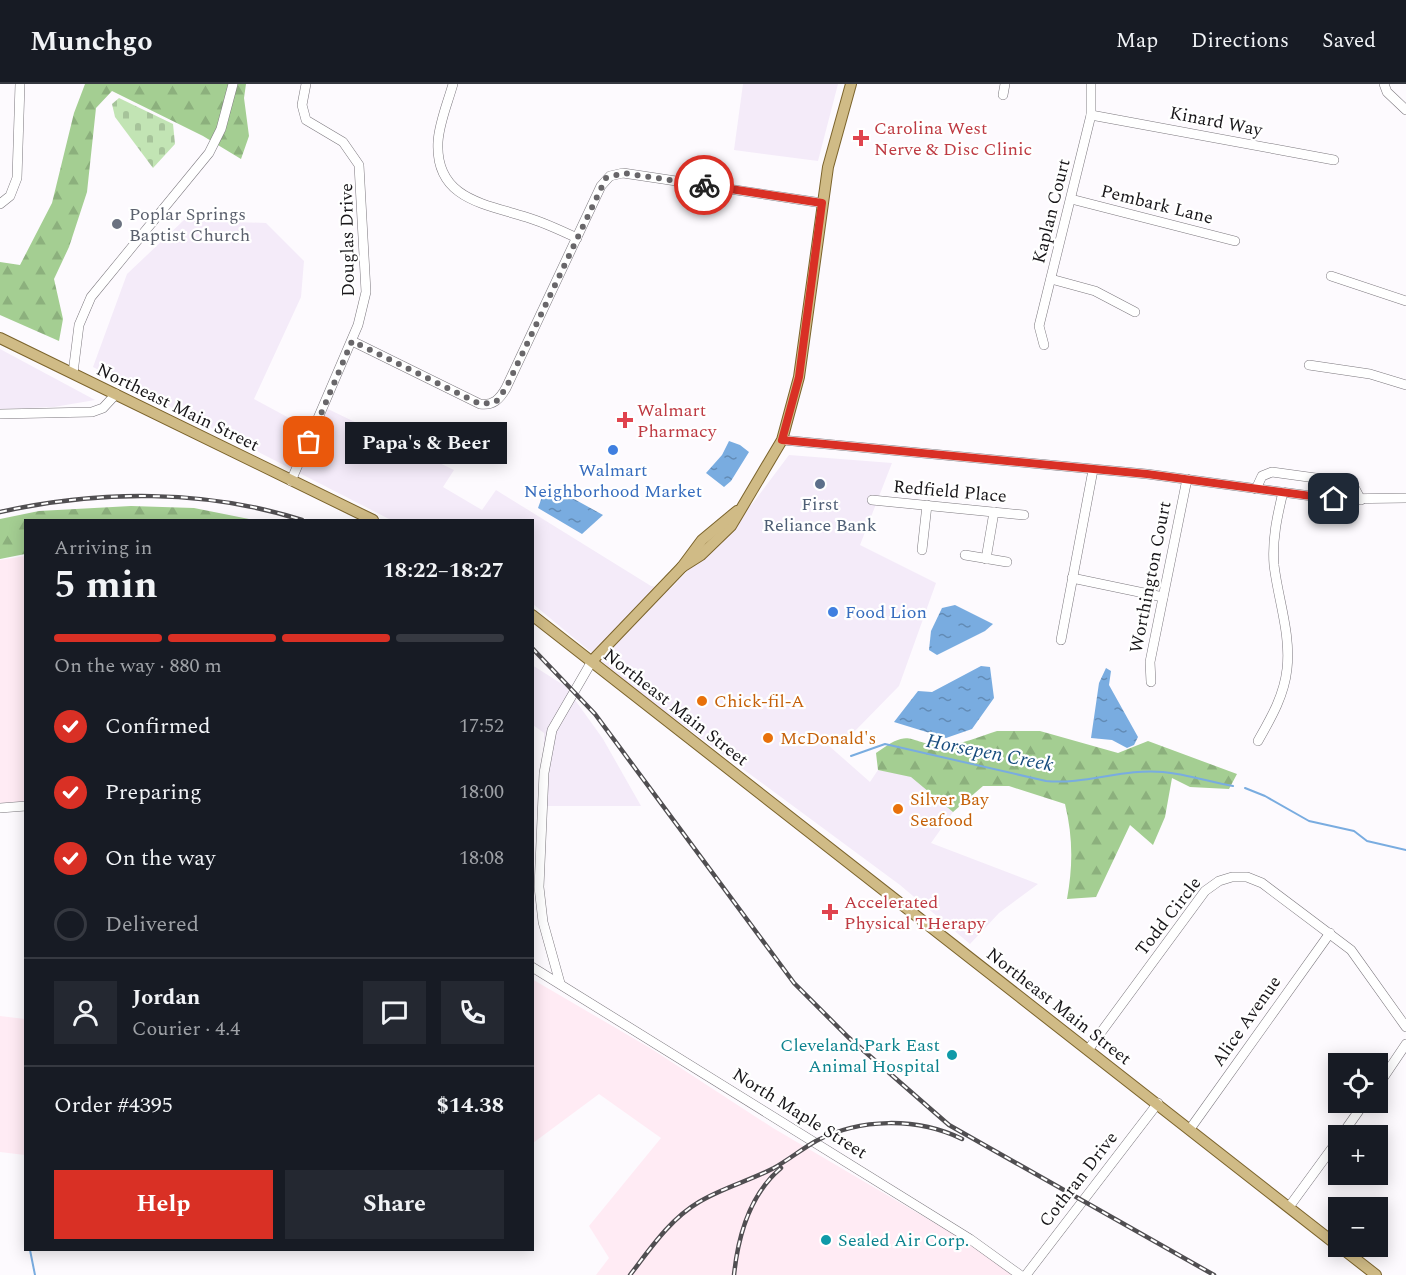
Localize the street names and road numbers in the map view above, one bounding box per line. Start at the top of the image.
street label: Kinard Way [1167,99,1266,144]
street label: Kaplan Court [1025,156,1078,266]
street label: Pembark Lane [1098,177,1216,232]
street label: Douglas Drive [333,183,362,297]
street label: Northeast Main Street [92,356,264,459]
street label: Redfield Place [892,473,1008,510]
street label: Worthington Court [1123,499,1178,655]
street label: Northeast Main Street [597,642,754,773]
street label: Todd Circle [1129,871,1208,962]
street label: Northeast Main Street [980,941,1137,1072]
street label: Alice Avenue [1205,970,1288,1072]
street label: North Maple Street [727,1061,872,1166]
street label: Cothran Drive [1032,1126,1124,1233]

